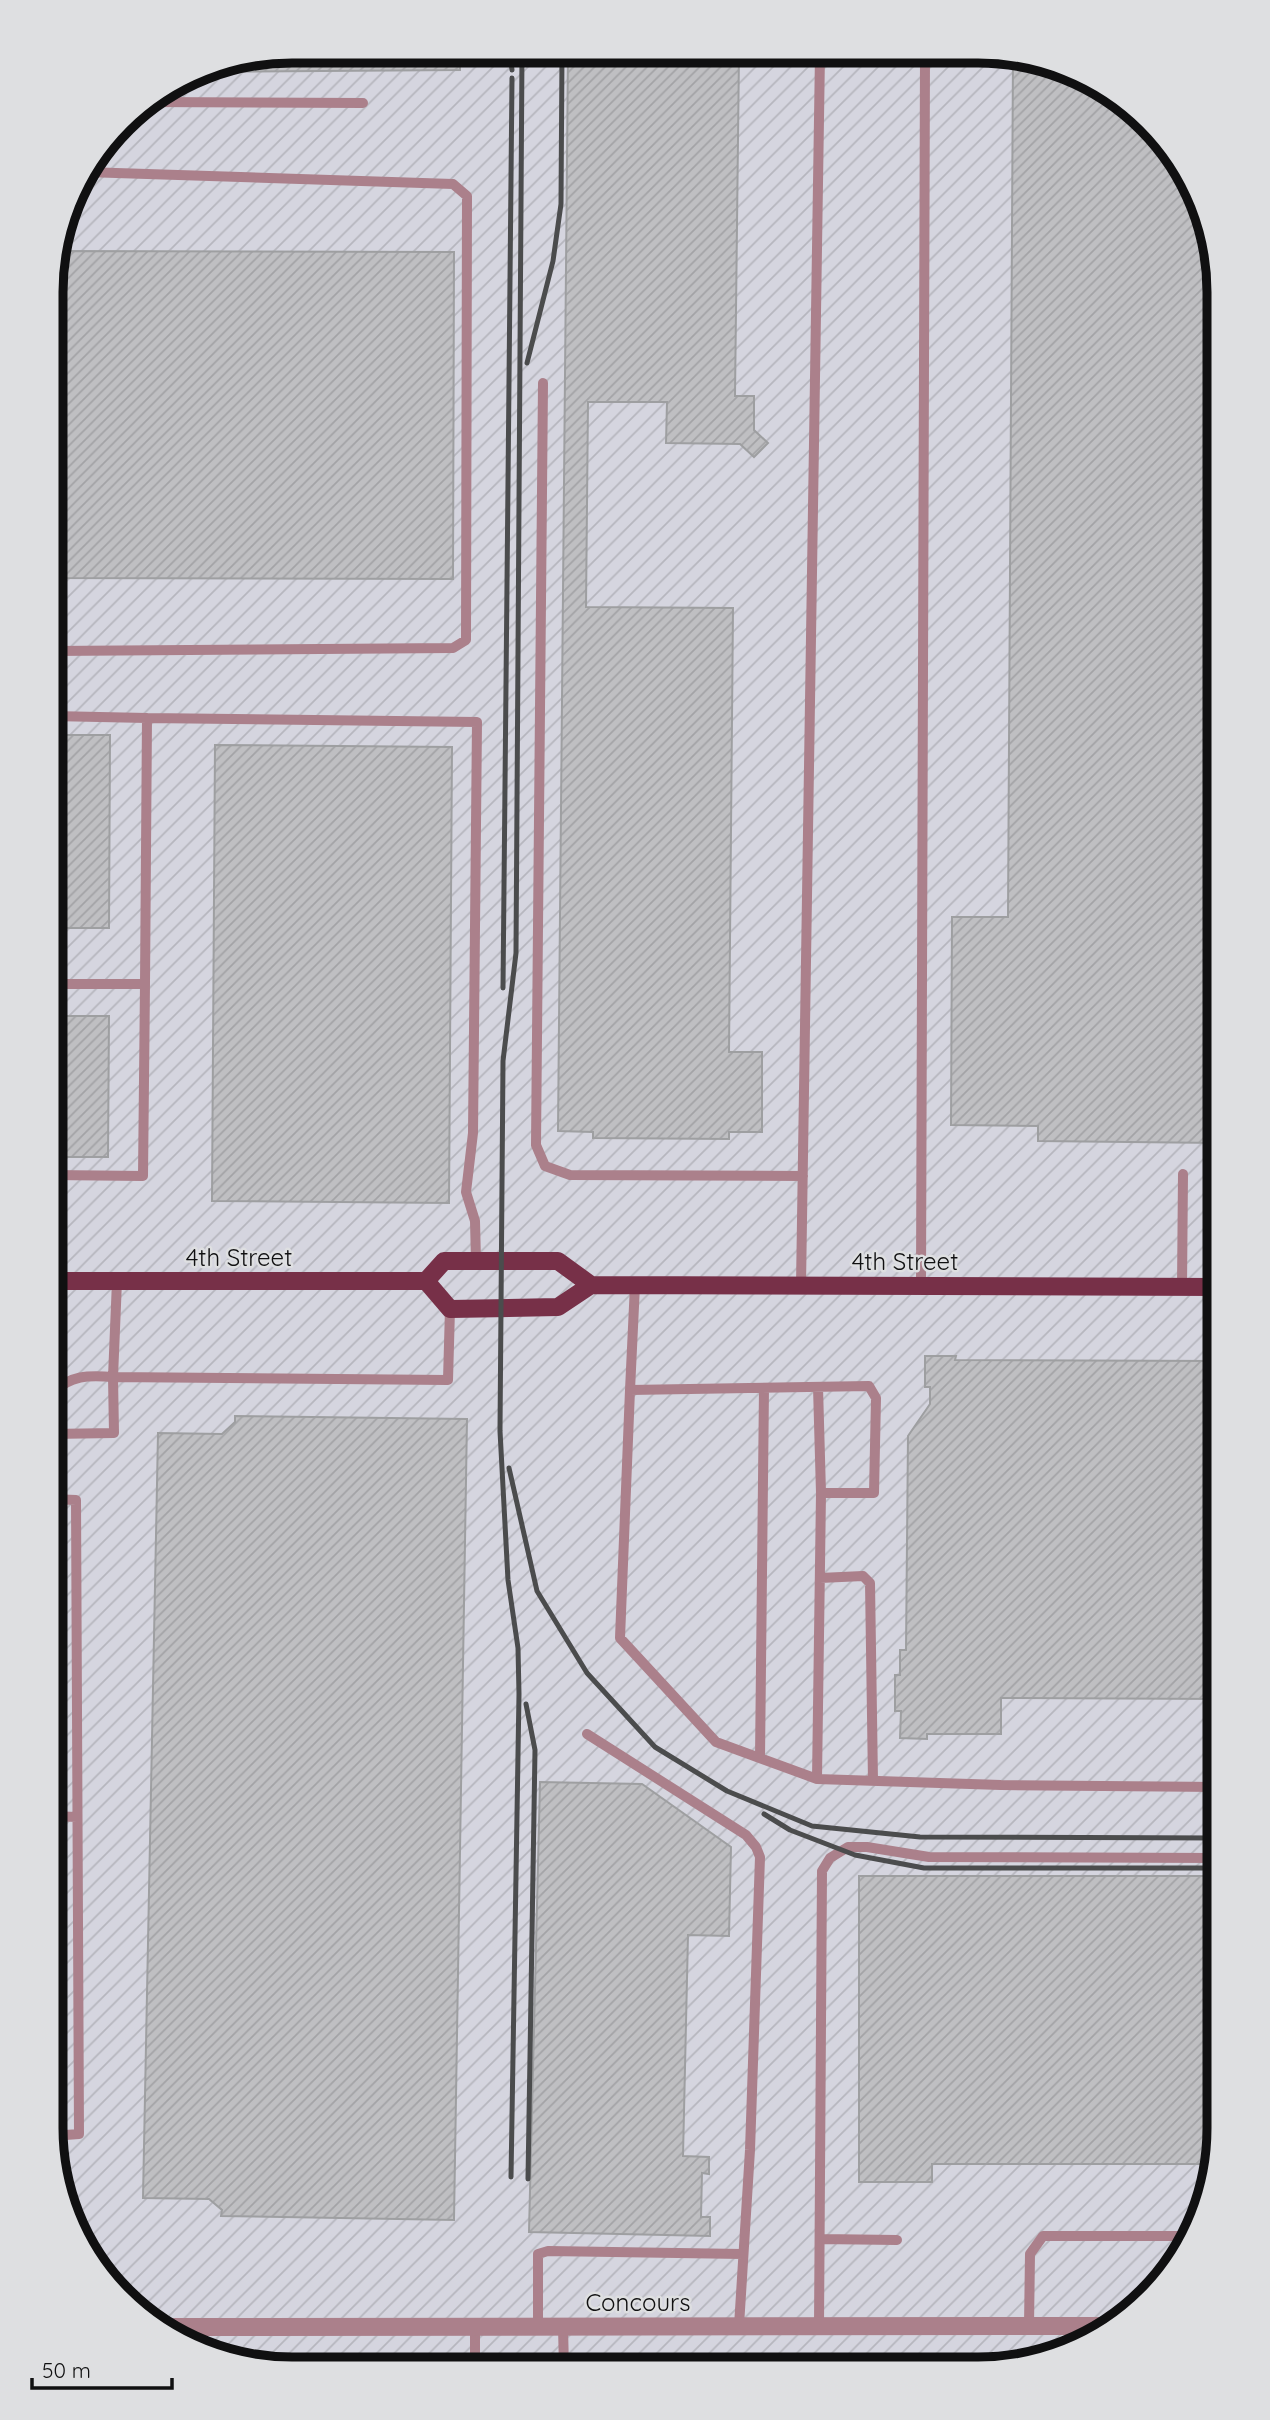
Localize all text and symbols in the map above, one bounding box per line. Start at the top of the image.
street label: 4th Street [186,1242,292,1272]
street label: 4th Street [852,1246,958,1276]
street label: Concours [585,2287,691,2317]
scale bar [32,2346,172,2390]
text: 50 m [42,2357,91,2383]

